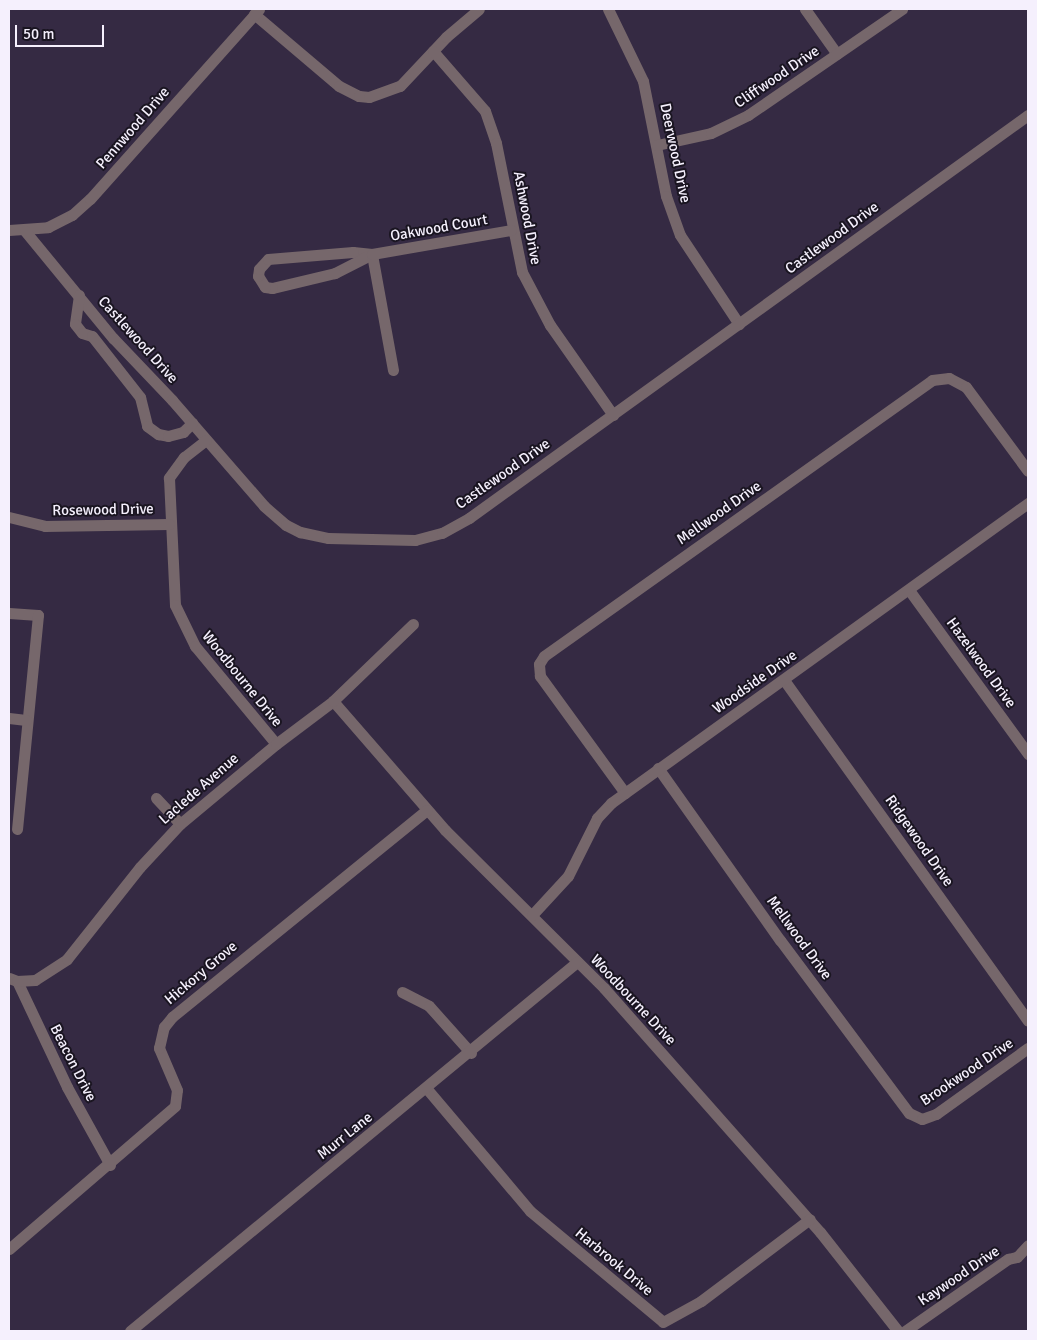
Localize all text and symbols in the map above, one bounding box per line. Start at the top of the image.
scale bar [18,15,106,47]
text: 50 m [23,25,54,43]
street label: Cliffwood Drive [731,42,823,112]
street label: Pennwood Drive [92,83,174,173]
street label: Deerwood Drive [656,101,694,205]
street label: Ashwood Drive [509,170,545,266]
street label: Castlewood Drive [782,198,882,278]
street label: Oakwood Court [389,211,489,245]
street label: Castlewood Drive [94,293,182,387]
street label: Castlewood Drive [452,435,554,513]
street label: Mellwood Drive [673,477,765,549]
street label: Rosewood Drive [52,500,154,520]
street label: Hazelwood Drive [942,614,1020,712]
street label: Woodbourne Drive [198,628,286,730]
street label: Woodside Drive [709,646,801,718]
street label: Laclede Avenue [155,749,243,829]
street label: Ridgewood Drive [881,792,957,890]
street label: Mellwood Drive [763,893,835,983]
street label: Hickory Grove [161,937,241,1009]
street label: Woodbourne Drive [586,951,680,1049]
street label: Beacon Drive [46,1022,100,1104]
street label: Brookwood Drive [917,1034,1017,1110]
street label: Murr Lane [314,1108,376,1164]
street label: Harbrook Drive [571,1224,657,1300]
street label: Kaywood Drive [915,1242,1003,1310]

